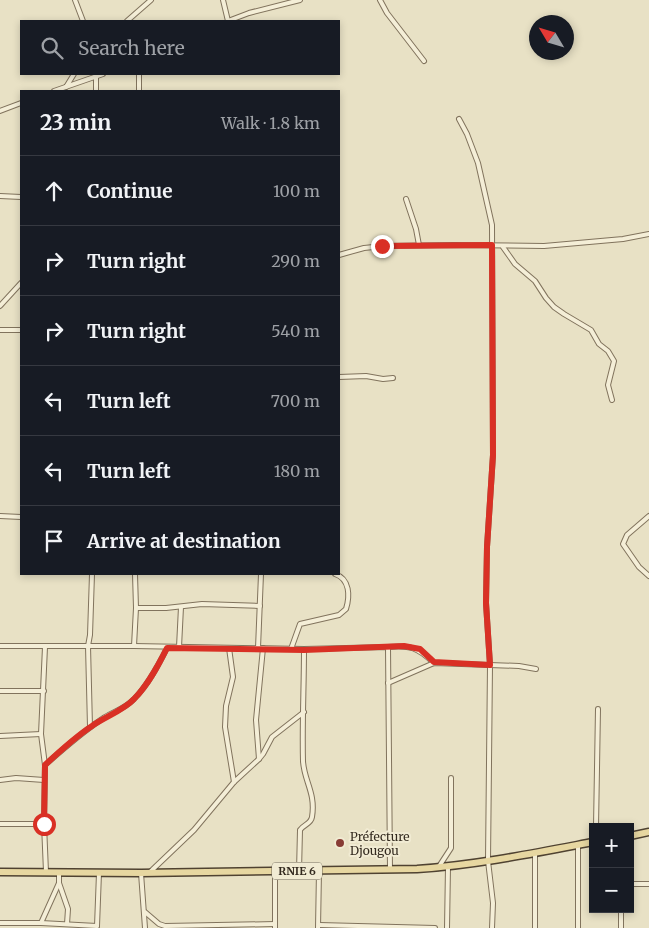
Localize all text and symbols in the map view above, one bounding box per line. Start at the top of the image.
north arrow [529,15,574,60]
search box [20,20,340,75]
icon: search [38,34,66,62]
text: Search here [78,36,185,60]
text: 23 min [40,109,111,136]
text: Walk · 1.8 km [221,113,320,133]
icon: ahead [40,177,68,205]
text: Continue [87,179,173,203]
text: 100 m [273,181,320,201]
route end [371,235,394,258]
icon: right [40,247,68,275]
text: Turn right [87,249,186,273]
text: 290 m [271,251,320,271]
icon: right [40,317,68,345]
text: Turn right [87,319,186,343]
text: 540 m [271,321,320,341]
icon: left [40,387,68,415]
text: Turn left [87,389,171,413]
text: 700 m [271,391,320,411]
icon: left [40,457,68,485]
text: Turn left [87,459,171,483]
text: 180 m [274,461,320,481]
icon: arrive [40,527,68,555]
text: Arrive at destination [87,529,281,553]
route start [33,813,56,836]
map controls [589,823,634,913]
button: + [589,823,634,868]
place label: Préfecture Djougou [350,829,410,858]
marker: Préfecture Djougou [334,837,346,849]
road number: RNIE 6 [272,862,322,879]
button: − [589,868,634,913]

